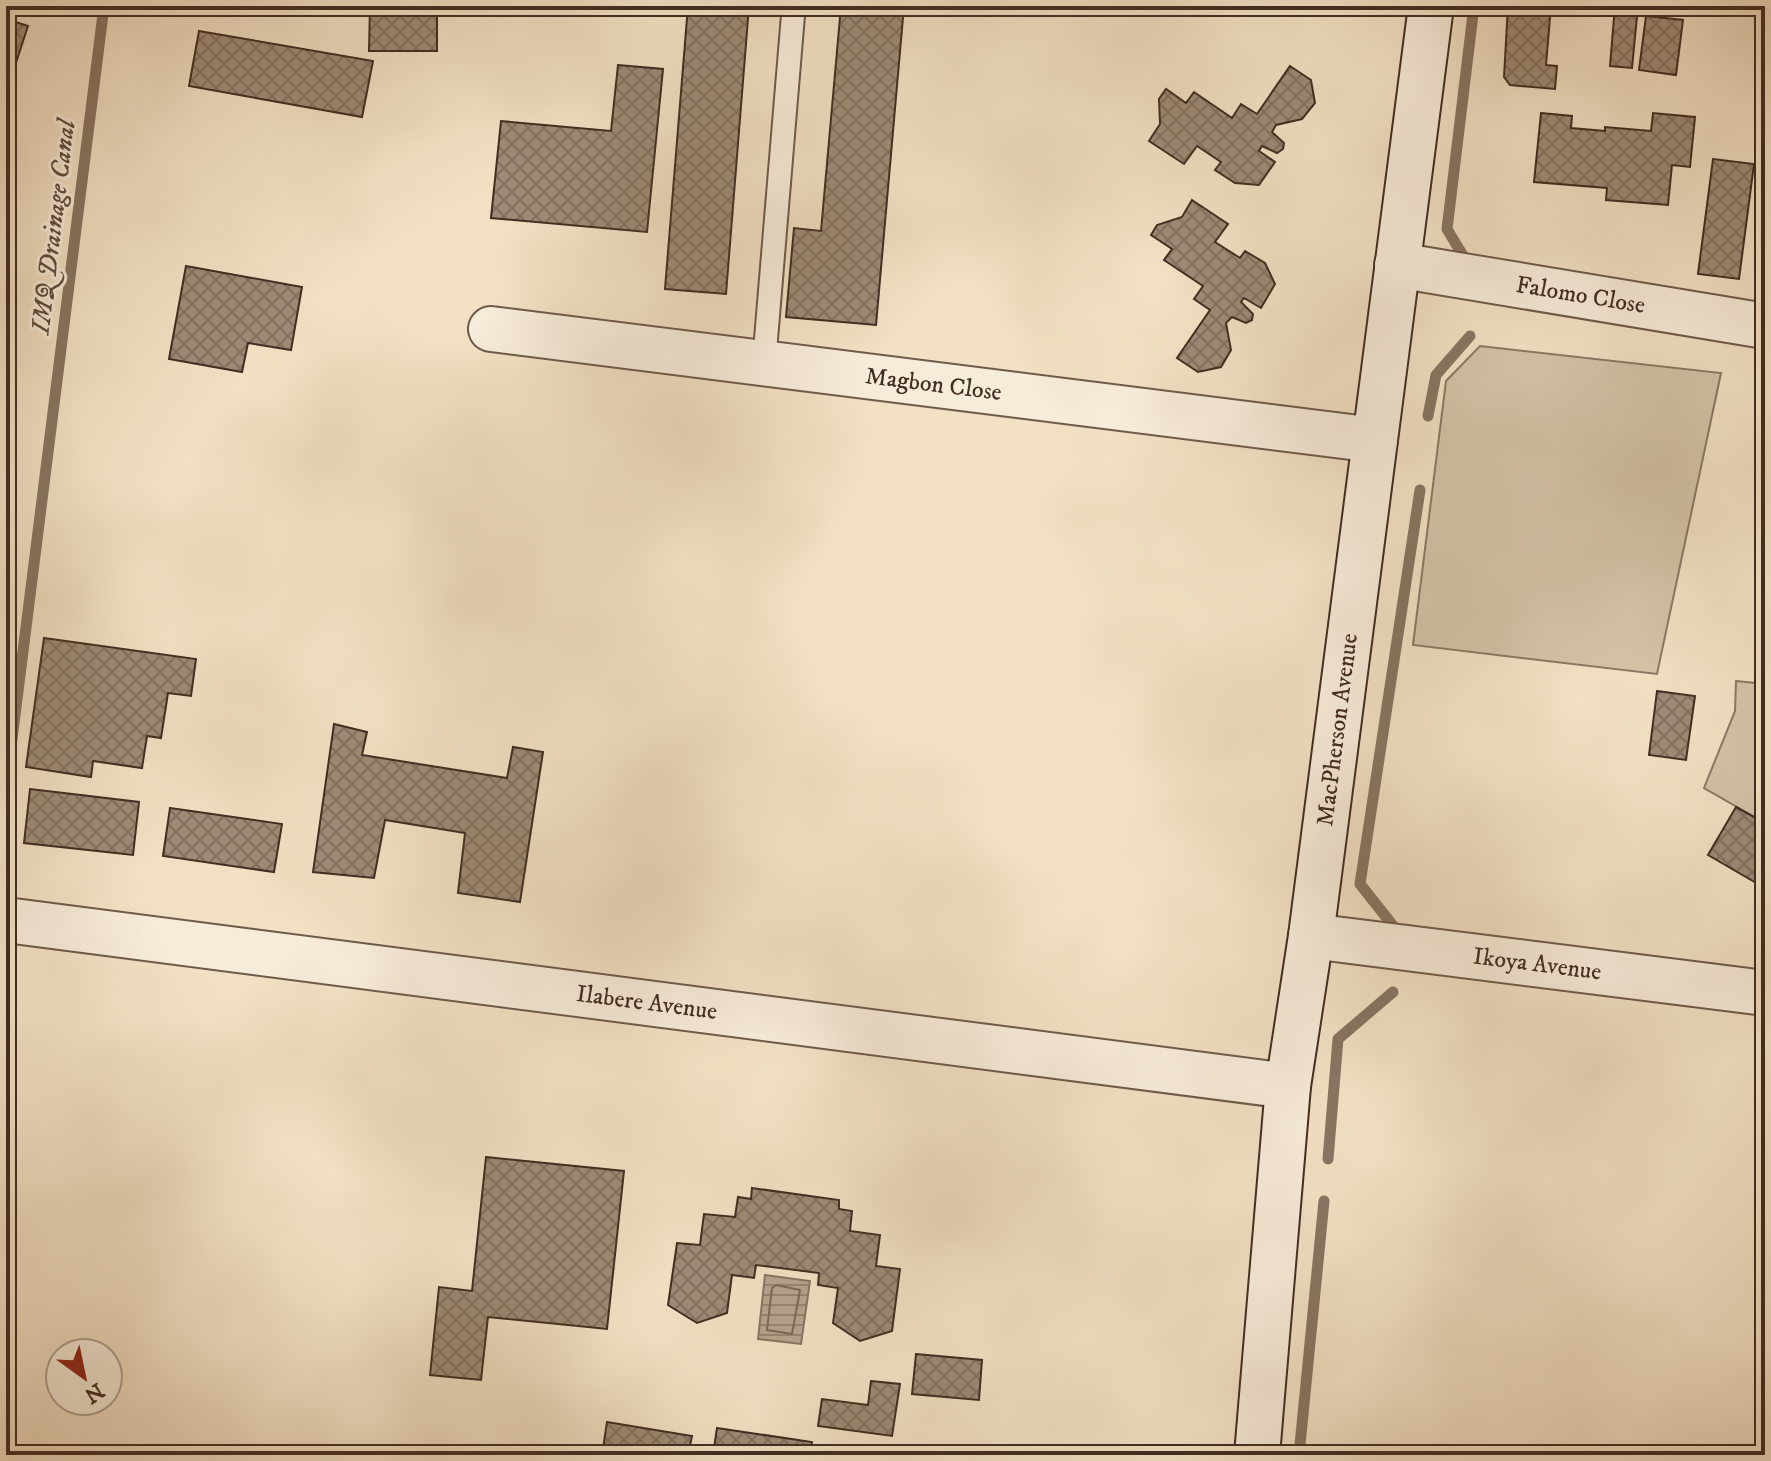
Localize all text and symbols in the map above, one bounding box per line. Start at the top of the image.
water label: IMQ Drainage Canal [24,115,84,338]
street label: Falomo Close [1514,270,1647,321]
street label: Magbon Close [864,361,1004,408]
street label: MacPherson Avenue [1310,631,1365,828]
street label: Ikoya Avenue [1471,941,1603,987]
street label: Ilabere Avenue [574,979,719,1027]
north arrow [44,1337,124,1417]
text: N [79,1376,109,1409]

